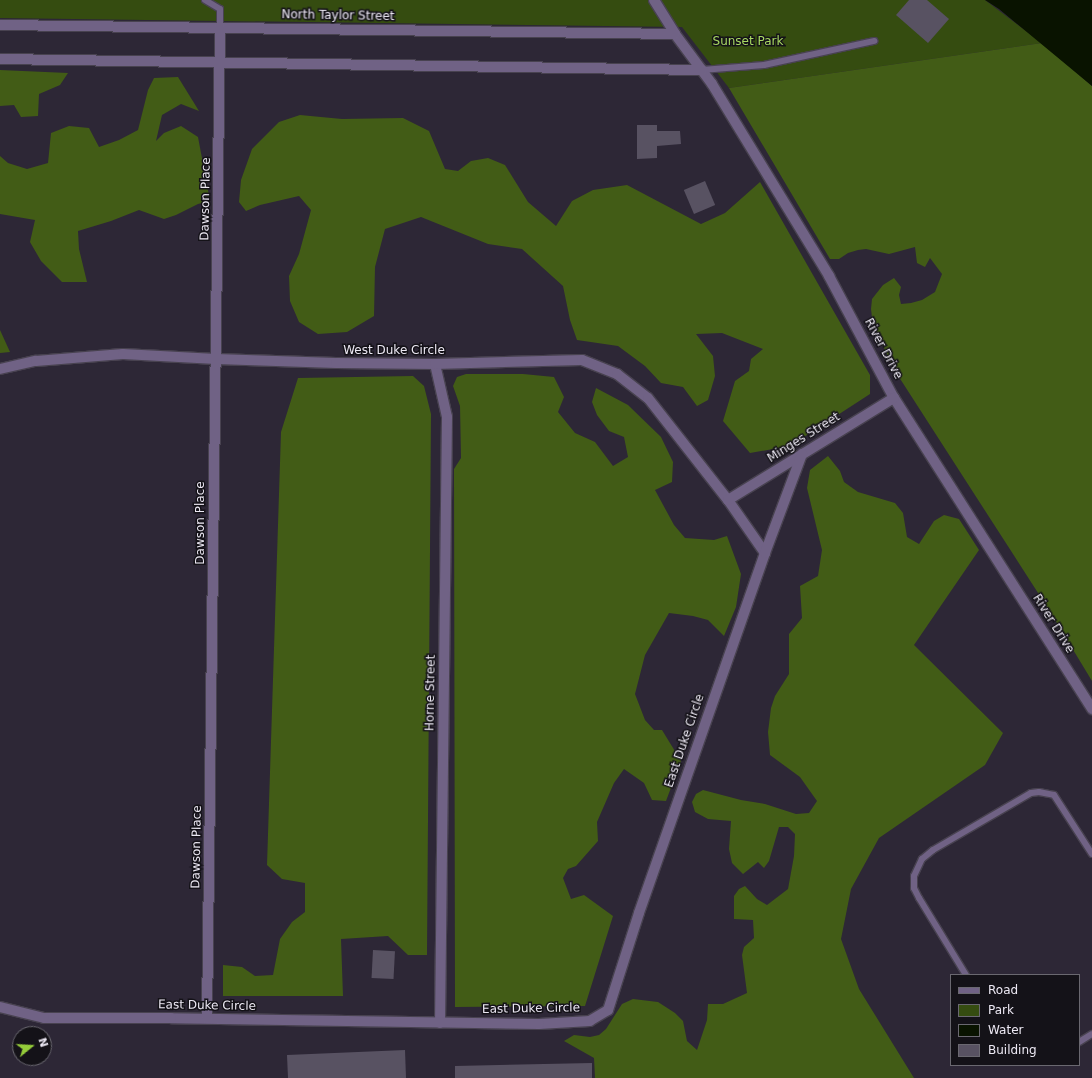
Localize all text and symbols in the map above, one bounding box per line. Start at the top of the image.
street label: North Taylor Street [281,8,395,24]
park label: Sunset Park [713,35,783,49]
street label: Dawson Place [198,157,214,241]
street label: River Drive [861,316,905,382]
street label: West Duke Circle [343,344,445,358]
street label: Minges Street [765,410,843,466]
street label: Dawson Place [194,481,208,565]
street label: River Drive [1029,592,1077,656]
street label: Horne Street [423,655,439,731]
street label: East Duke Circle [662,692,708,790]
street label: Dawson Place [189,805,205,889]
legend [950,974,1080,1066]
text: Road [988,983,1018,997]
street label: East Duke Circle [158,998,256,1014]
street label: East Duke Circle [482,1001,580,1017]
text: Park [988,1003,1014,1017]
text: Water [988,1023,1023,1037]
north arrow [12,1026,52,1066]
text: N [35,1036,51,1049]
text: Building [988,1043,1037,1057]

